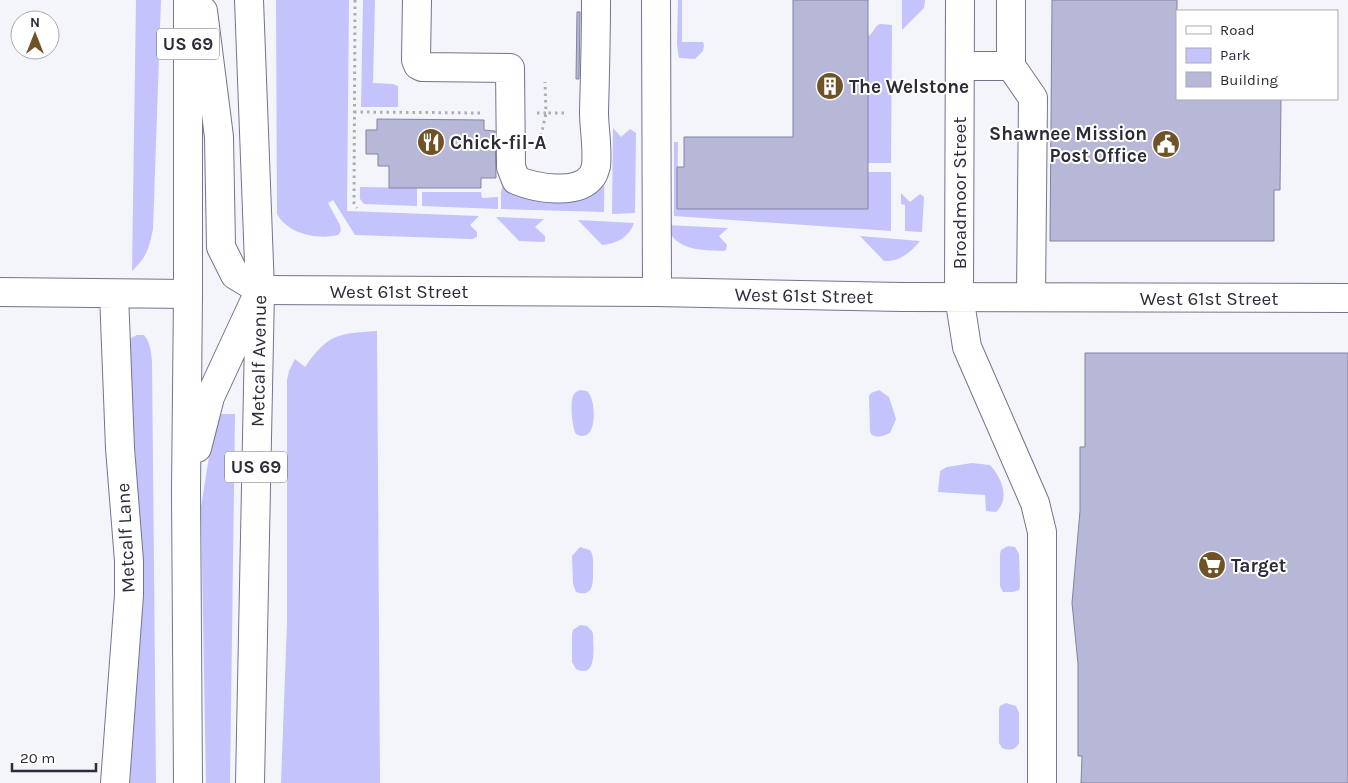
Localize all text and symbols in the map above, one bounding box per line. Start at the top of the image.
north arrow [10,10,60,60]
legend [1176,10,1338,100]
text: N [30,14,40,31]
text: Road [1220,21,1255,39]
road number: US 69 [157,29,219,60]
text: Park [1220,46,1250,64]
building icon: The Welstone [815,71,845,101]
text: Building [1220,71,1278,89]
place label: The Welstone [849,76,969,98]
street label: Broadmoor Street [949,117,971,269]
place label: Shawnee Mission Post Office [989,123,1147,167]
restaurant icon: Chick-fil-A [416,127,446,157]
public building icon: Shawnee Mission Post Office [1151,129,1181,159]
place label: Chick-fil-A [450,132,547,154]
street label: West 61st Street [330,281,468,303]
street label: West 61st Street [734,284,874,308]
street label: West 61st Street [1140,288,1278,310]
street label: Metcalf Avenue [247,295,271,427]
road number: US 69 [225,452,287,482]
street label: Metcalf Lane [112,482,140,594]
supermarket icon: Target [1197,550,1227,580]
place label: Target [1231,555,1286,577]
scale bar [12,740,96,772]
text: 20 m [20,749,55,767]

